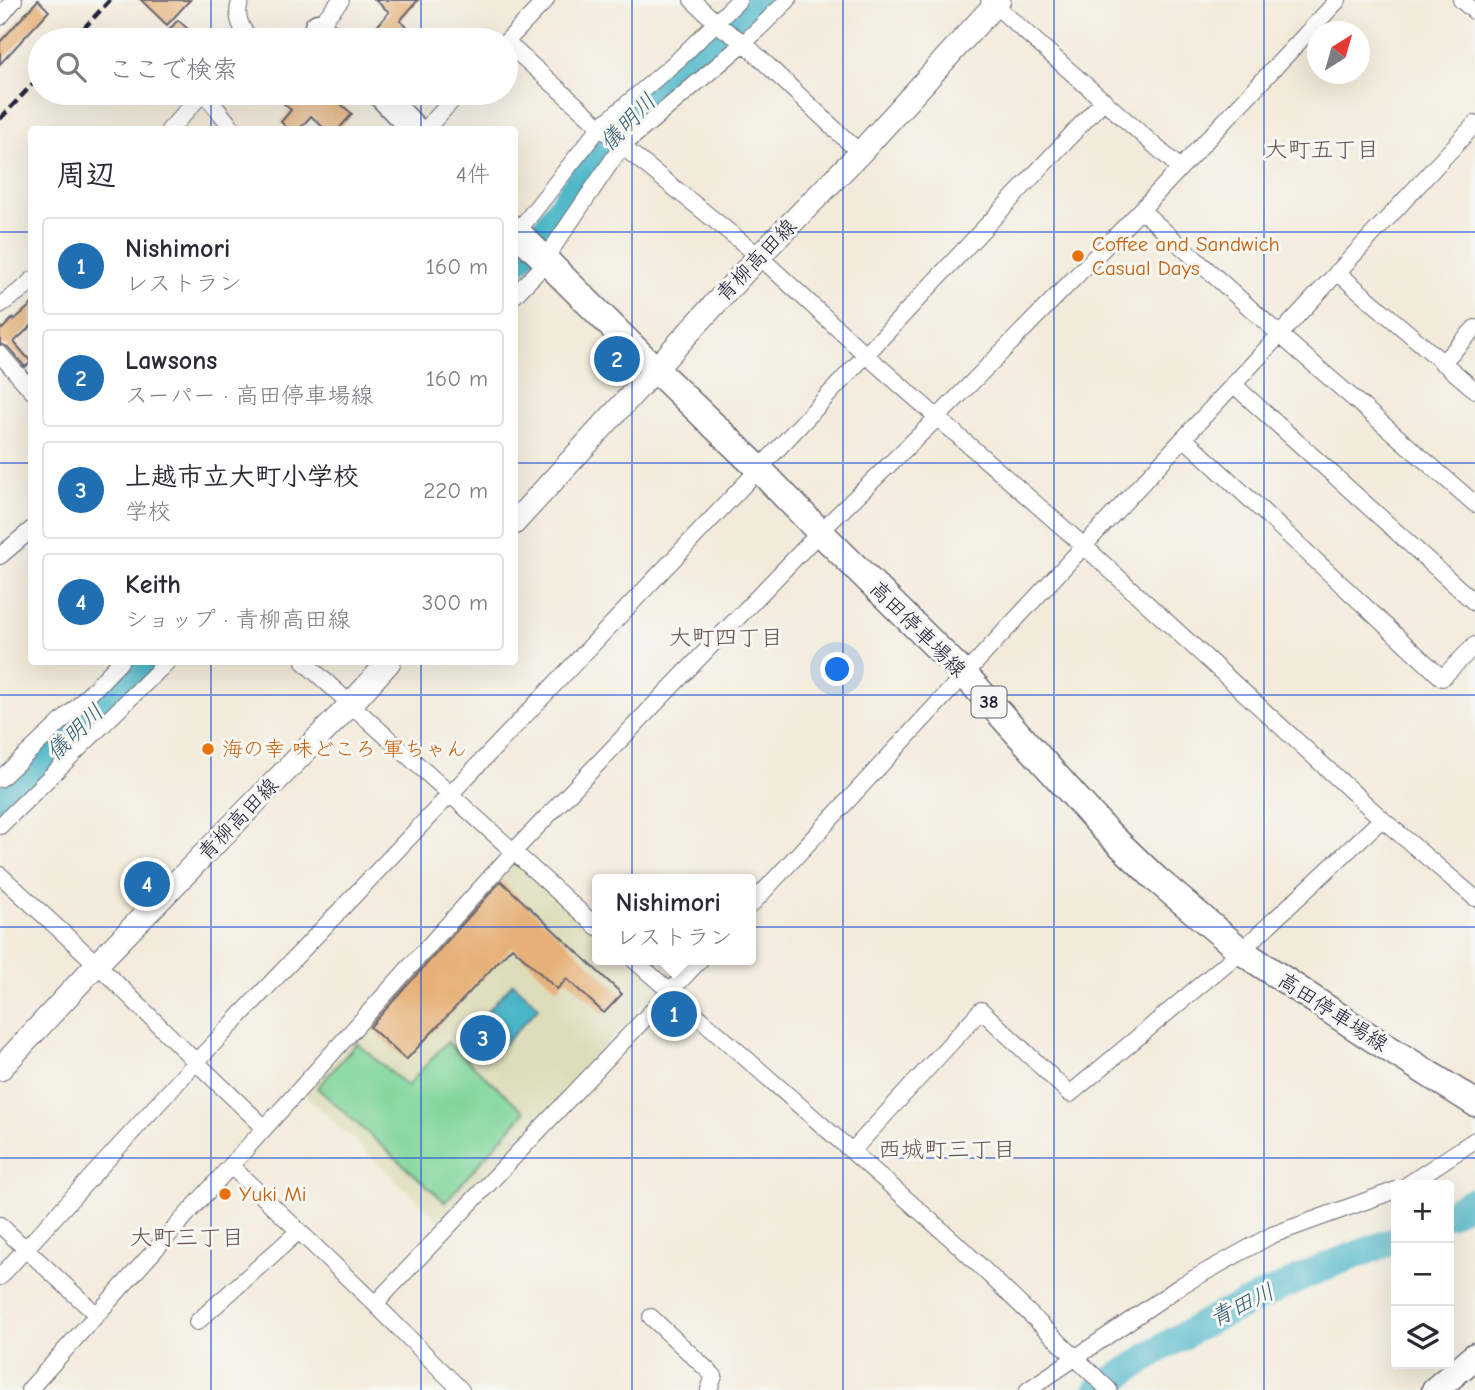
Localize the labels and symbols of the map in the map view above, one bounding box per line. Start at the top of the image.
north arrow [1307,21,1370,84]
water label: 儀明川 [594,88,662,156]
district label: 大町五丁目 [1265,136,1380,163]
street label: 青柳高田線 [711,214,801,306]
place label: Coffee and Sandwich Casual Days [1092,232,1280,280]
marker: Coffee and Sandwich Casual Days [1070,248,1086,264]
pin: 2 [594,333,640,385]
street label: 高田停車場線 [865,576,971,682]
district label: 大町四丁目 [669,624,784,651]
your location [820,652,854,686]
road number: 38 [972,687,1006,718]
water label: 儀明川 [41,698,109,766]
place label: 海の幸 味どころ 軍ちゃん [222,737,467,761]
marker: 海の幸 味どころ 軍ちゃん [200,741,216,757]
street label: 青柳高田線 [193,773,283,865]
pin: 4 [124,858,170,910]
street label: 高田停車場線 [1274,968,1392,1056]
pin: 1 [651,988,697,1040]
pin: 3 [460,1012,506,1064]
district label: 西城町三丁目 [878,1136,1016,1163]
place label: Yuki Mi [239,1182,307,1206]
marker: Yuki Mi [217,1186,233,1202]
district label: 大町三丁目 [130,1224,245,1251]
water label: 青田川 [1205,1278,1279,1332]

